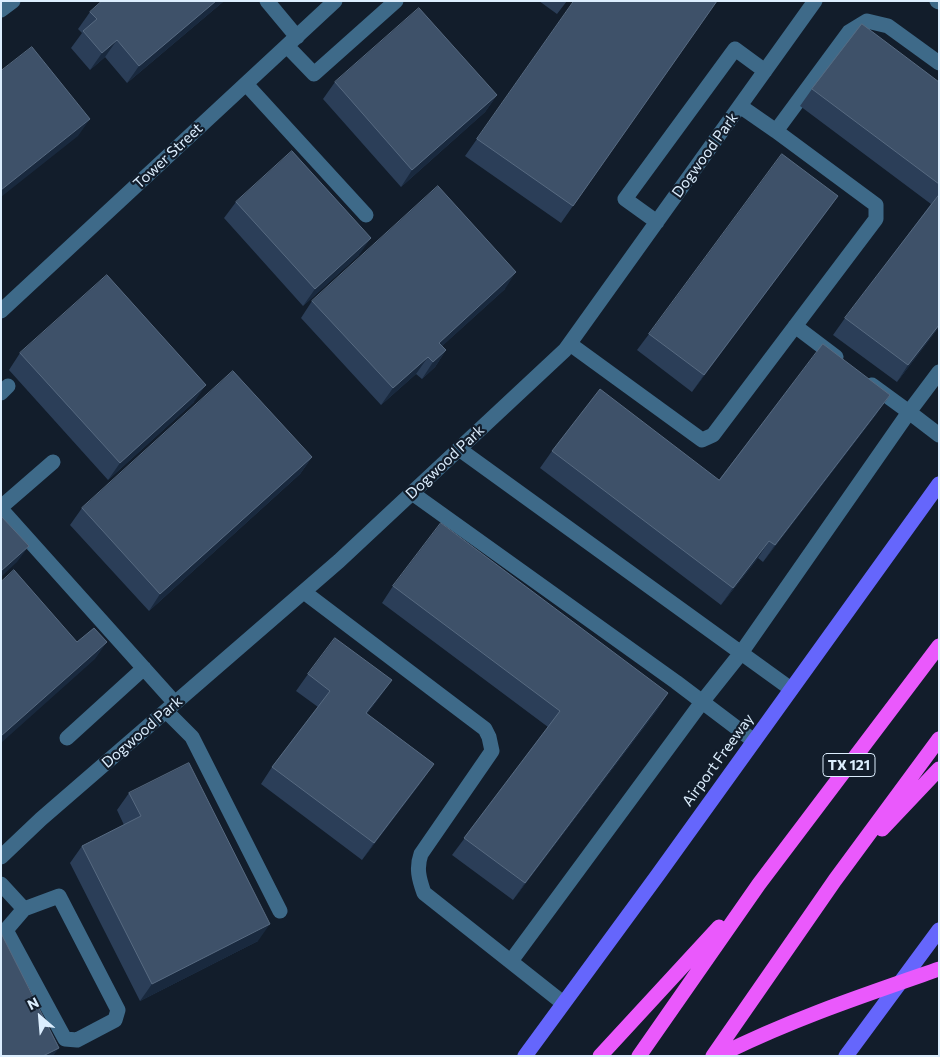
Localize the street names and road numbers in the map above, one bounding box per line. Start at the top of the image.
street label: Dogwood Park [668,109,742,201]
street label: Tower Street [130,119,206,193]
street label: Dogwood Park [402,421,488,503]
street label: Dogwood Park [98,692,186,772]
street label: Airport Freeway [678,710,758,810]
road number: TX 121 [823,754,875,776]

